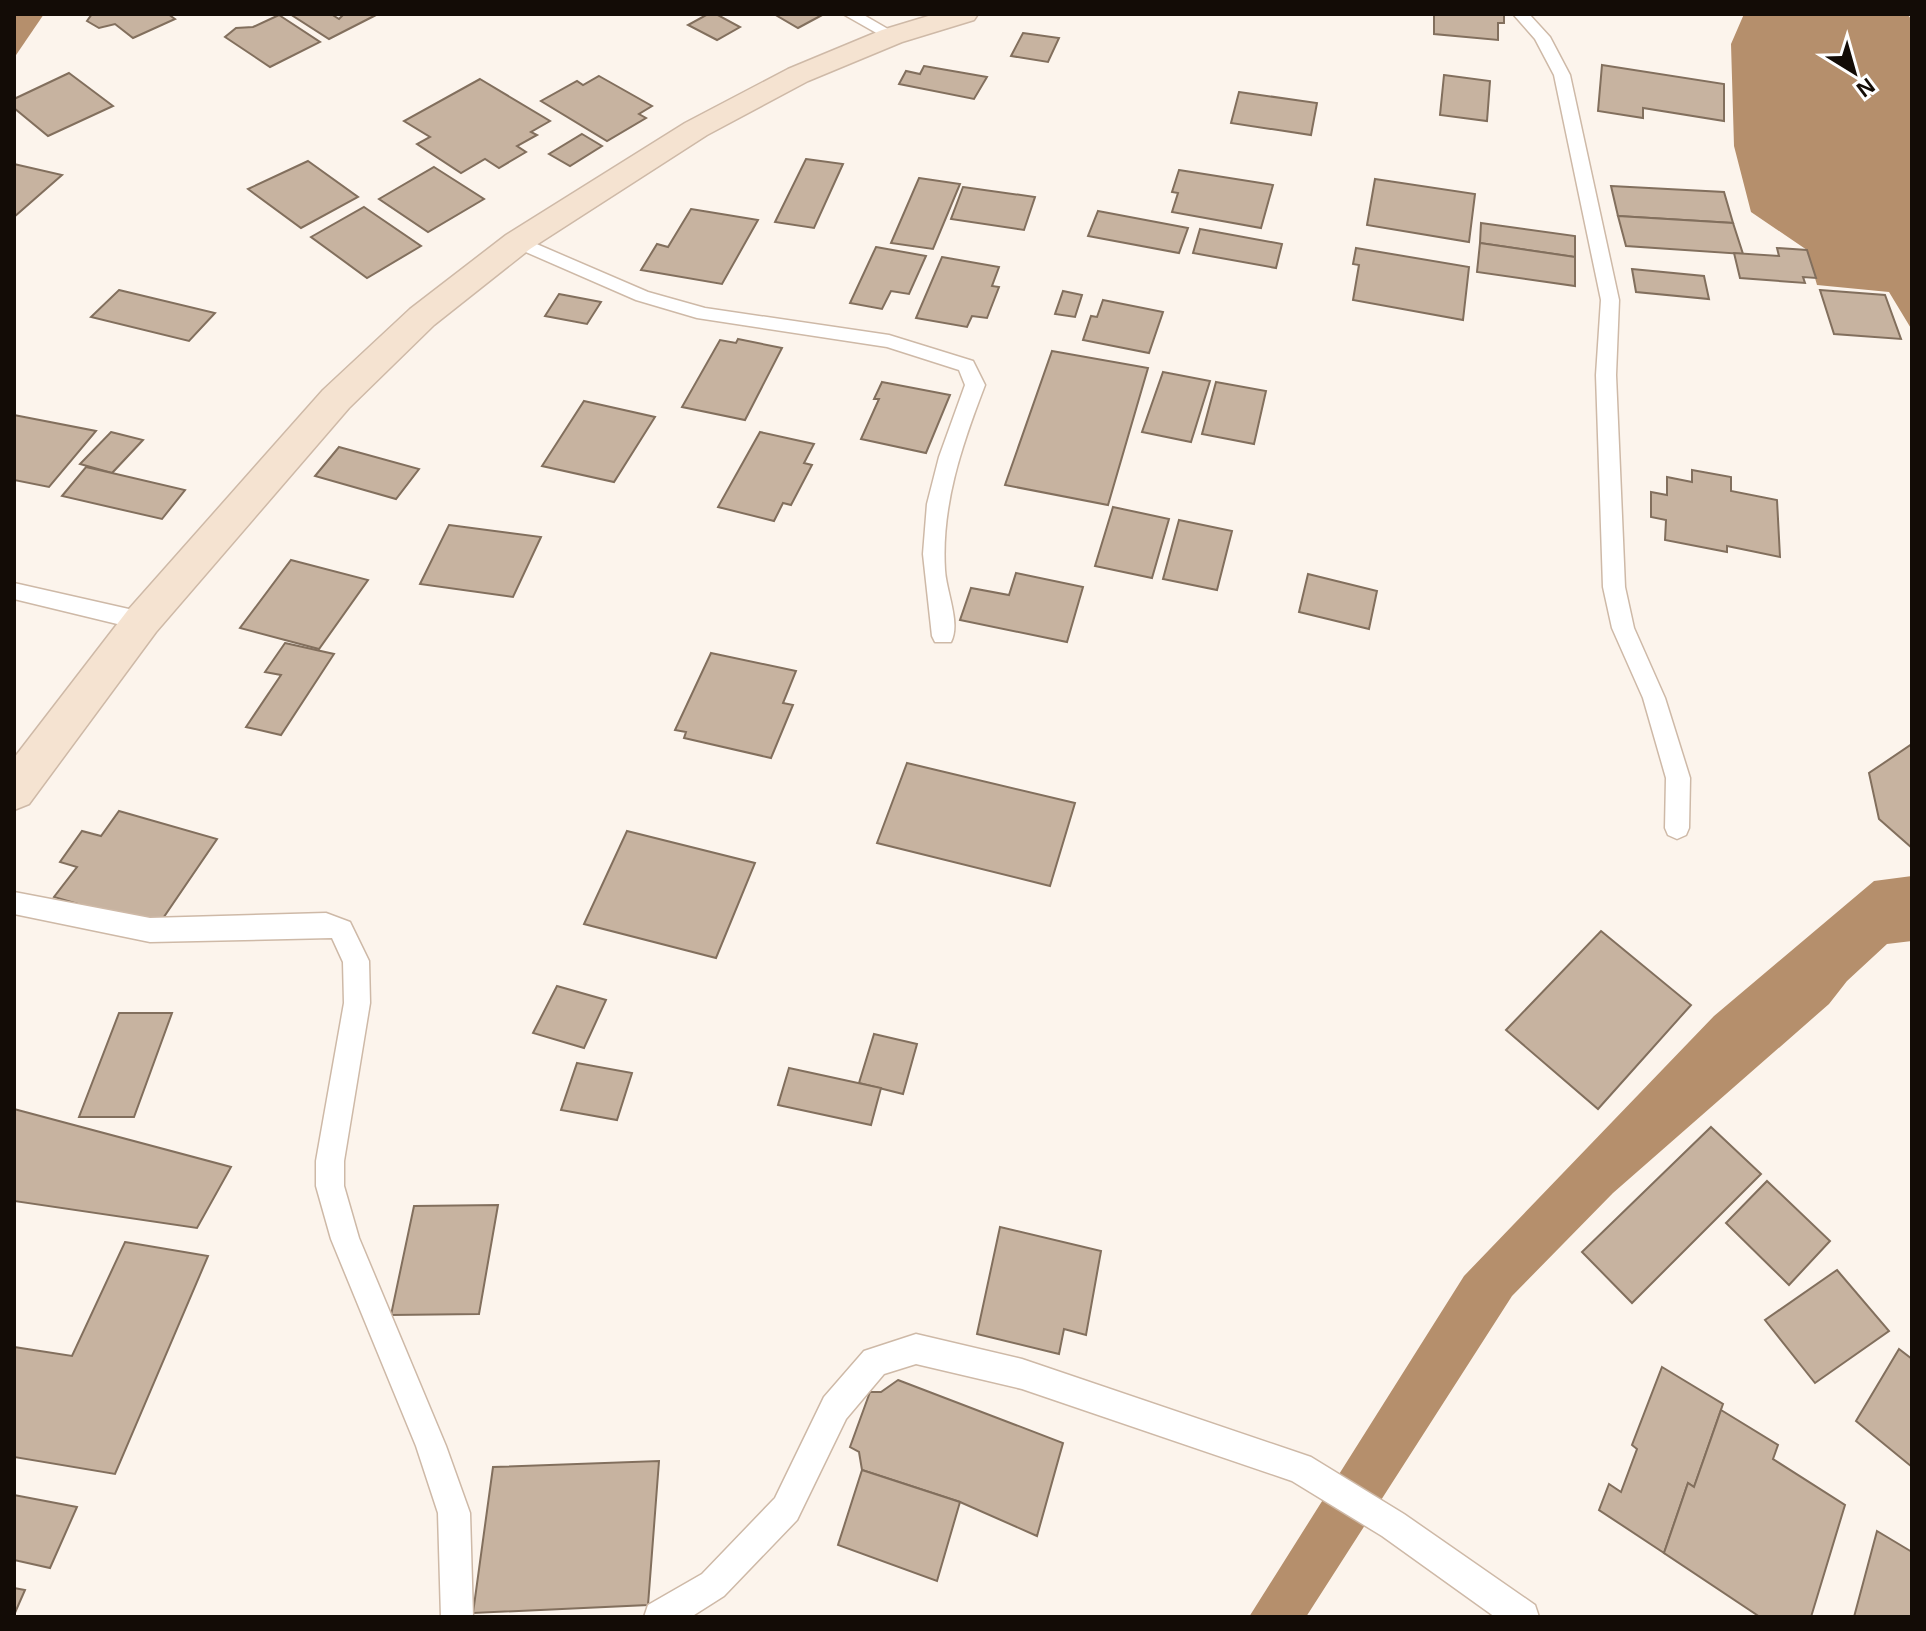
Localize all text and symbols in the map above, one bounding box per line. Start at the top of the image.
north arrow [1814,32,1894,112]
text: N [1852,73,1880,102]

